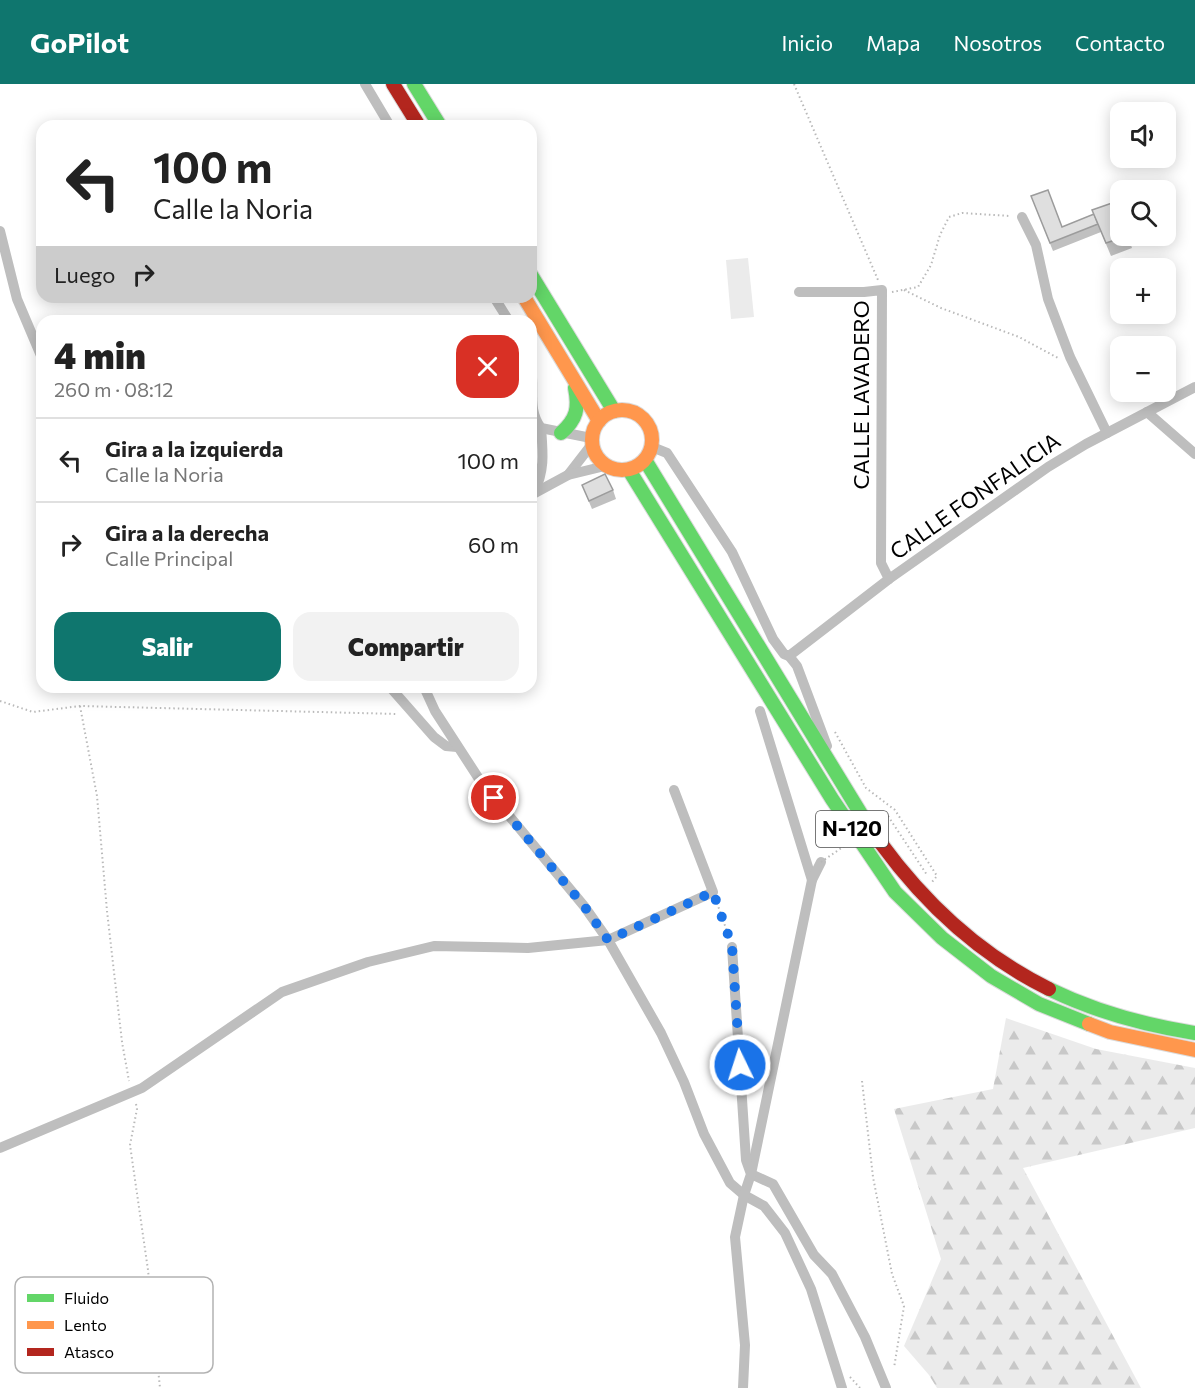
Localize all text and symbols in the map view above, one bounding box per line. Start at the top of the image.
text: GoPilot [30,25,129,59]
text: Inicio [781,30,833,55]
text: Mapa [866,30,920,55]
text: Nosotros [953,30,1042,55]
text: Contacto [1075,30,1165,55]
map controls [1110,102,1176,402]
button: sound [1110,102,1176,168]
text: 100 m [153,140,273,192]
icon: left [54,144,132,222]
button: search [1110,180,1176,246]
text: Calle la Noria [153,192,313,225]
icon: right [127,258,160,291]
button: + [1110,258,1176,324]
text: Luego [54,261,115,288]
street label: CALLE LAVADERO [847,300,874,490]
text: 4 min [54,332,146,376]
button: close [456,335,519,398]
button: − [1110,336,1176,402]
text: 260 m · 08:12 [54,377,173,401]
street label: CALLE FONFALICIA [884,427,1065,565]
text: Gira a la izquierda [105,435,283,462]
icon: left [54,444,87,477]
text: 100 m [457,447,519,474]
text: Calle la Noria [105,462,224,486]
text: Gira a la derecha [105,519,269,546]
icon: right [54,528,87,561]
text: 60 m [468,531,519,558]
text: Calle Principal [105,546,233,570]
button: Salir [54,612,281,681]
button: Compartir [293,612,519,681]
pin [468,772,519,823]
icon: arrive [477,781,510,814]
road number: N-120 [816,811,888,847]
position arrow [708,1033,772,1097]
legend [15,1277,213,1373]
text: Fluido [64,1288,109,1307]
text: Lento [64,1315,107,1334]
text: Atasco [64,1342,114,1361]

